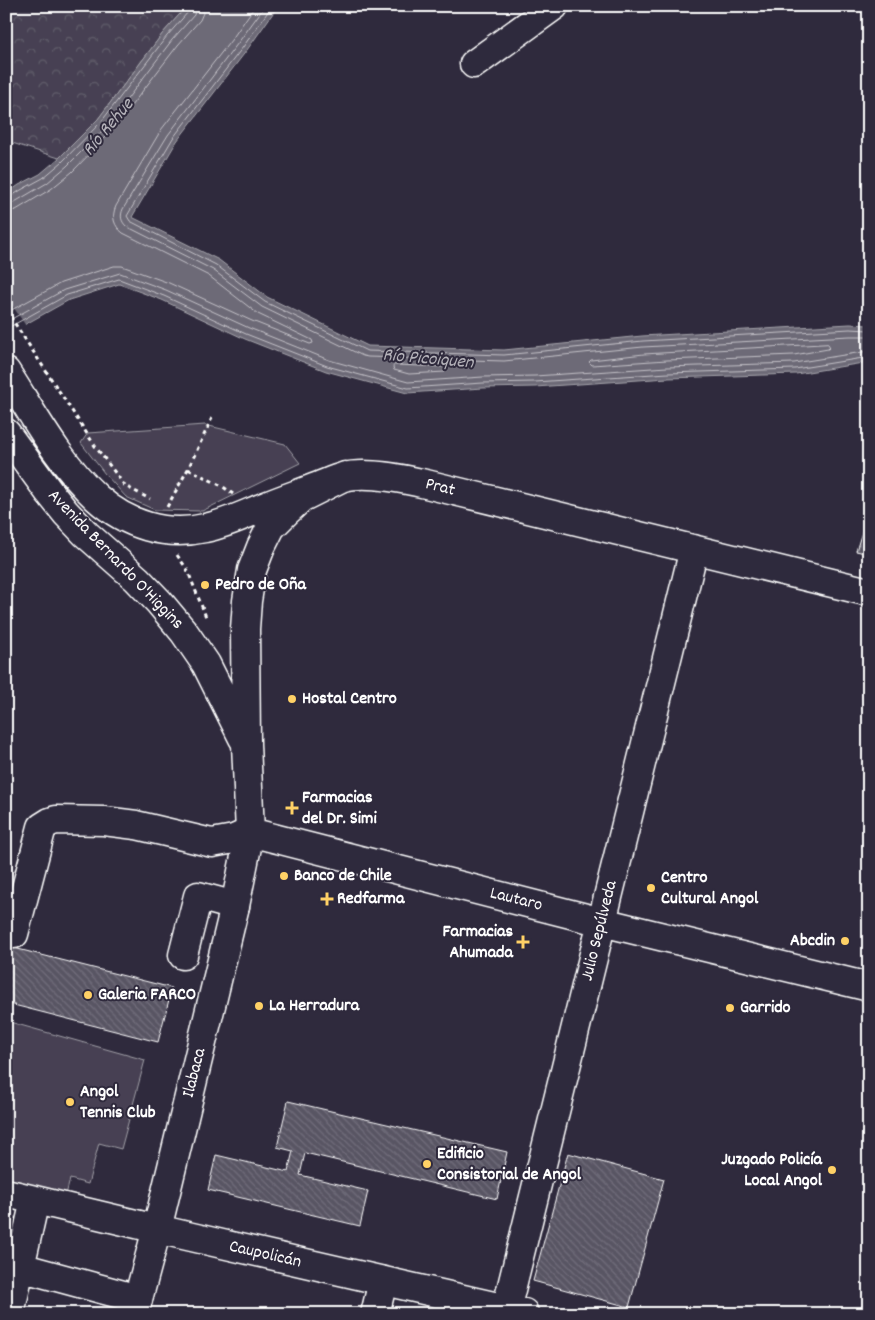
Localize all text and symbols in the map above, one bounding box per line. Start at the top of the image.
water label: Río Rehue [77,92,142,163]
water label: Río Picoiquen [381,343,476,378]
street label: Prat [422,472,458,504]
street label: Avenida Bernardo O'Higgins [41,484,189,636]
place label: Pedro de Oña [215,573,306,598]
marker: Pedro de Oña [199,579,211,591]
place label: Hostal Centro [302,687,397,712]
marker: Hostal Centro [286,693,298,705]
place label: Farmacias del Dr. Simi [302,786,377,832]
marker: Farmacias del Dr. Simi [286,802,298,814]
place label: Banco de Chile [294,864,392,889]
place label: Centro Cultural Angol [661,866,759,912]
marker: Banco de Chile [278,870,290,882]
street label: Julio Sepúlveda [575,878,625,984]
street label: Lautaro [487,881,545,919]
marker: Centro Cultural Angol [645,882,657,894]
place label: Redfarma [337,887,405,912]
marker: Redfarma [321,893,333,905]
place label: Farmacias Ahumada [442,920,514,966]
place label: Abcdin [790,929,835,954]
marker: Abcdin [839,935,851,947]
marker: Farmacias Ahumada [517,936,529,948]
place label: Galeria FARCO [98,983,196,1008]
marker: Galeria FARCO [82,989,94,1001]
place label: La Herradura [269,994,360,1019]
place label: Garrido [740,996,791,1021]
marker: La Herradura [253,1000,265,1012]
marker: Garrido [724,1002,736,1014]
street label: Ilabaca [177,1045,213,1100]
place label: Angol Tennis Club [80,1080,156,1126]
marker: Angol Tennis Club [64,1096,76,1108]
place label: Edificio Consistorial de Angol [437,1142,582,1188]
place label: Juzgado Policía Local Angol [721,1148,823,1194]
marker: Edificio Consistorial de Angol [421,1158,433,1170]
marker: Juzgado Policía Local Angol [826,1164,838,1176]
street label: Caupolicán [226,1235,304,1275]

